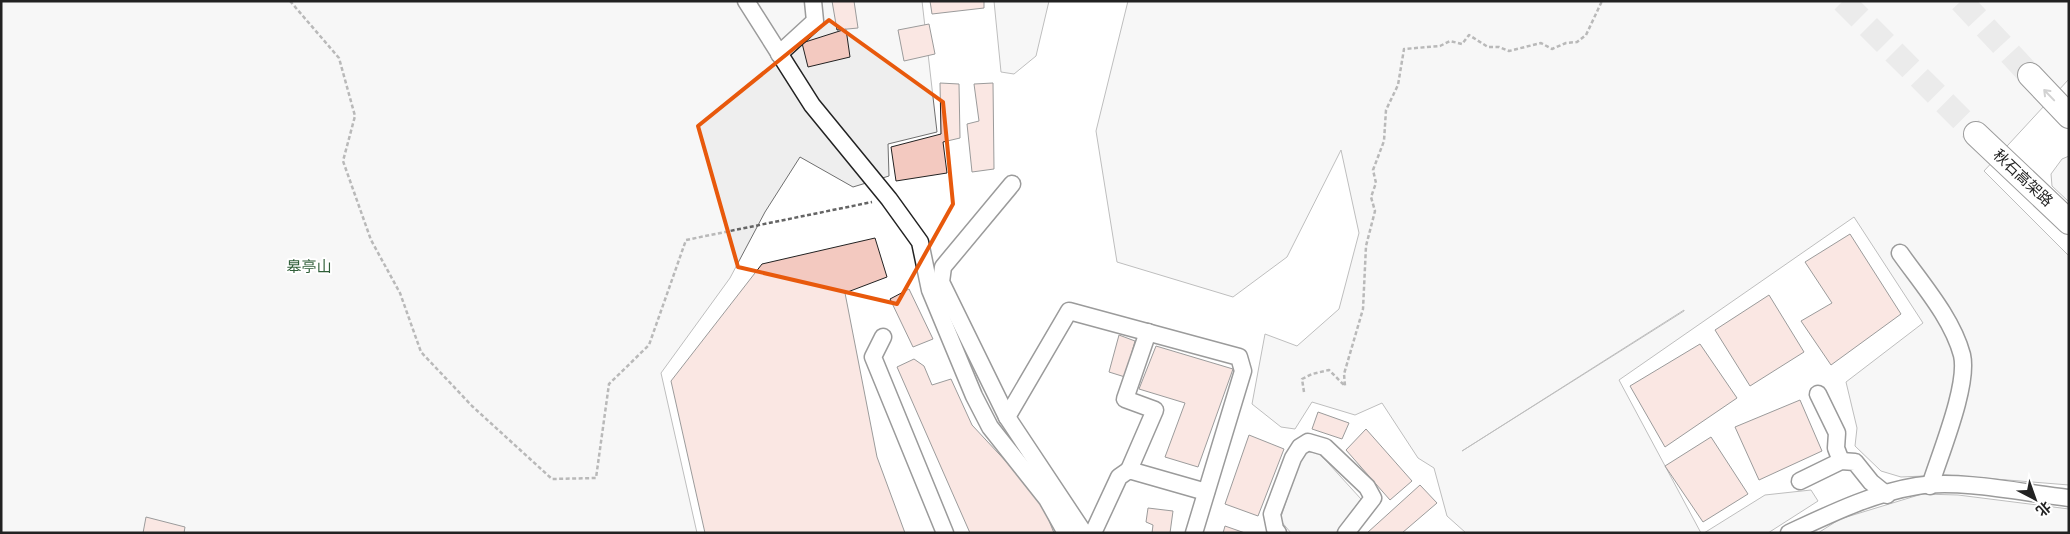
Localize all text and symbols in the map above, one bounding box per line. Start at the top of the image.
one-way arrow [2043,89,2055,102]
street label: 秋石高架路 [1989,146,2057,210]
park label: 皋亭山 [286,258,332,276]
north arrow [2010,474,2060,524]
text: 北 [2033,498,2054,519]

